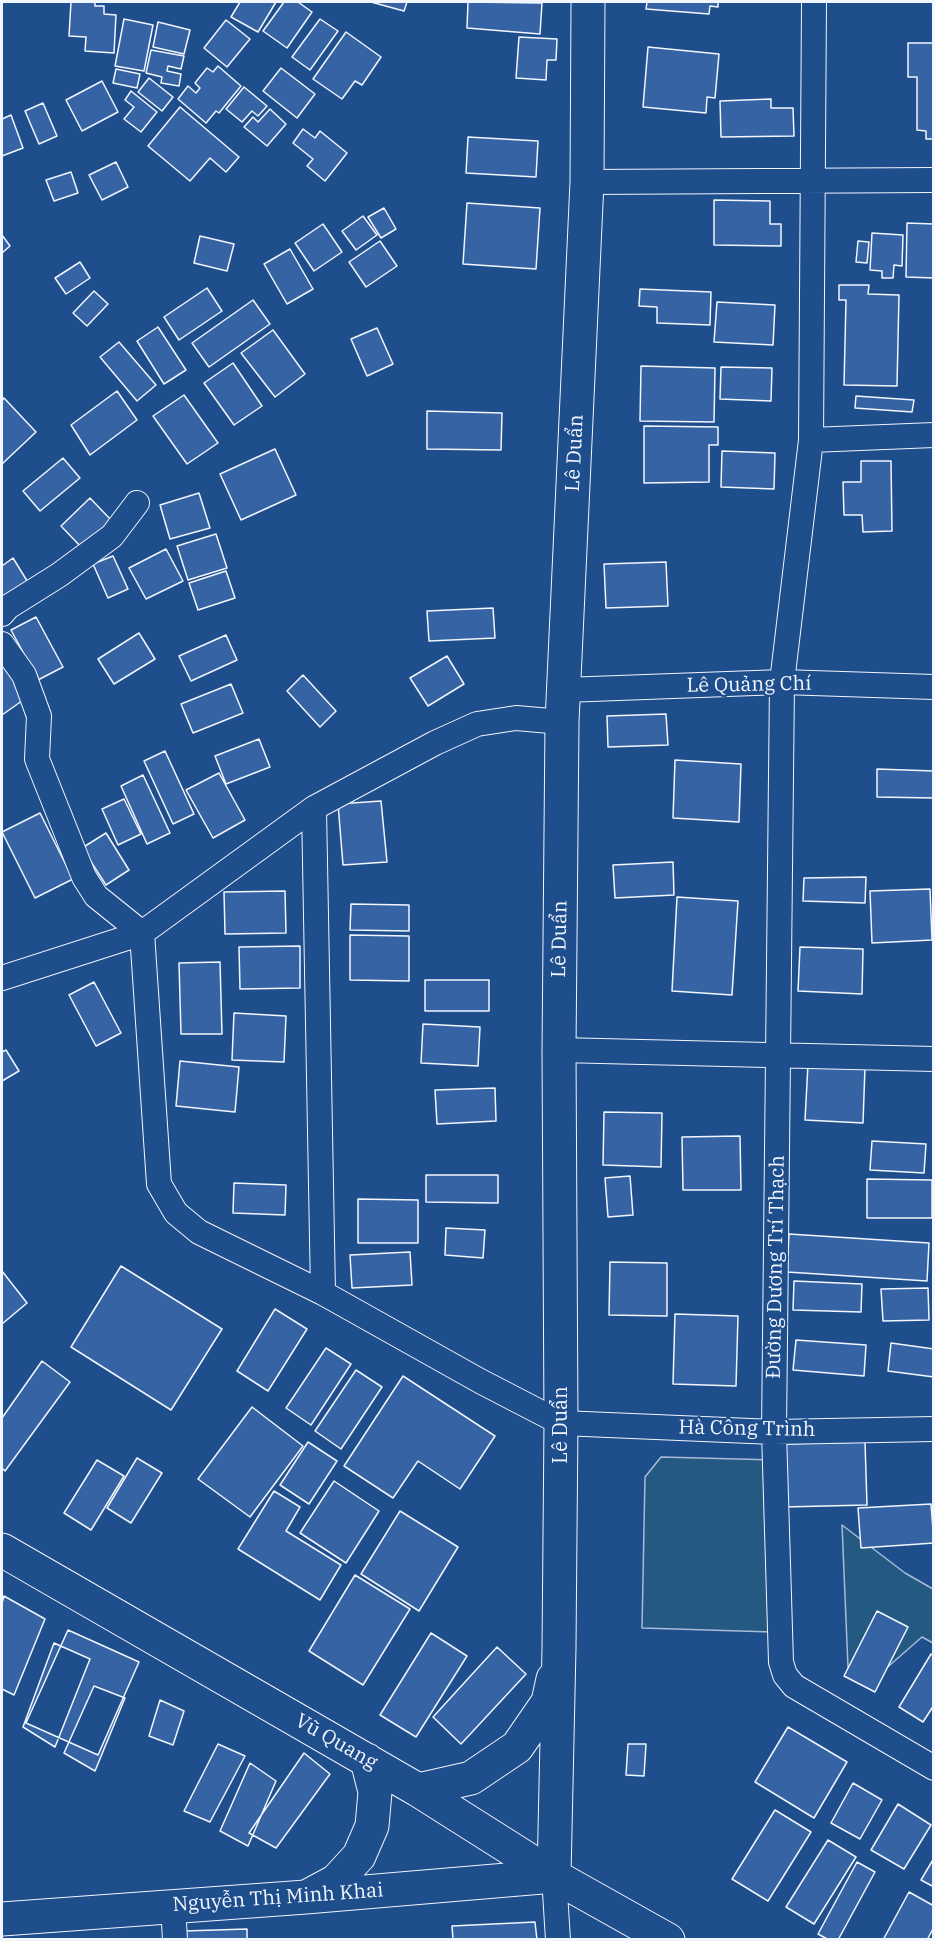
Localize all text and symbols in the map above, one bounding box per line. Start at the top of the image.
street label: Lê Duẩn [561,414,589,492]
street label: Lê Quảng Chí [686,672,812,698]
street label: Lê Duẩn [547,900,573,978]
street label: Đường Dương Trí Thạch [762,1155,790,1379]
street label: Lê Duẩn [549,1386,573,1464]
street label: Hà Công Trình [678,1416,816,1442]
street label: Vũ Quang [291,1709,381,1775]
street label: Nguyễn Thị Minh Khai [172,1879,384,1917]

